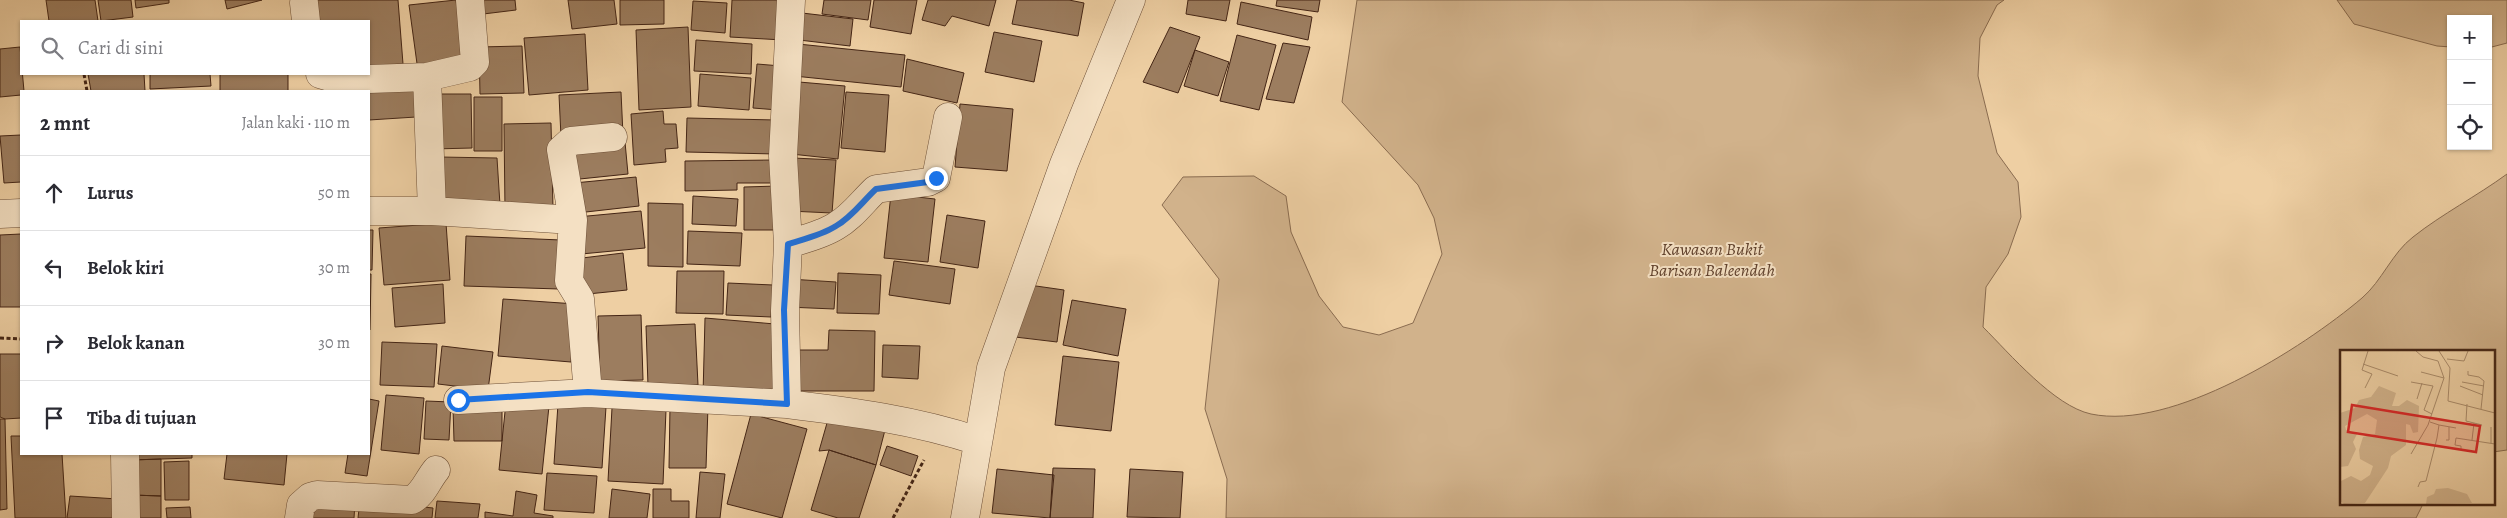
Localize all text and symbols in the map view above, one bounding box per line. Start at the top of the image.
map controls [2447,15,2492,150]
button: + [2447,15,2492,60]
search box [20,20,370,75]
icon: search [38,34,66,62]
text: Cari di sini [78,35,163,61]
button: − [2447,60,2492,105]
button: locate [2447,105,2492,150]
text: 2 mnt [40,109,90,137]
text: Jalan kaki · 110 m [241,112,350,134]
route end [925,167,948,190]
icon: ahead [40,179,68,207]
text: Lurus [87,180,133,206]
text: 50 m [318,182,350,204]
park label: Kawasan Bukit Barisan Baleendah [1649,237,1775,282]
icon: left [40,254,68,282]
text: Belok kiri [87,255,164,281]
text: 30 m [318,257,350,279]
icon: right [40,329,68,357]
text: Belok kanan [87,330,185,356]
text: 30 m [318,332,350,354]
inset map [2340,350,2494,506]
route start [447,389,470,412]
icon: arrive [40,404,68,432]
text: Tiba di tujuan [87,405,196,431]

